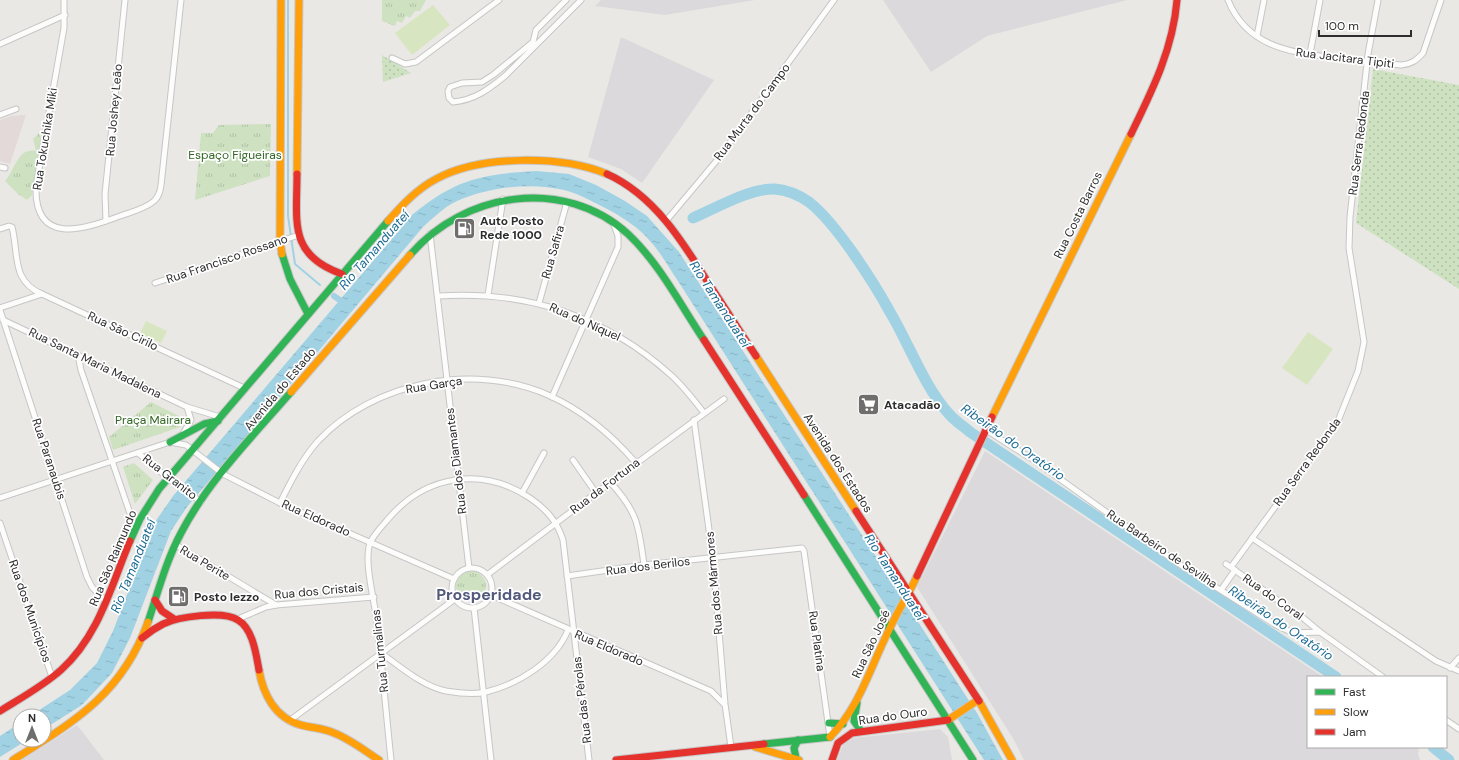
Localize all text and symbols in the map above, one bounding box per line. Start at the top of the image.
scale bar [1319,12,1411,38]
text: 100 m [1325,18,1359,34]
street label: Rua Jacitara Tipiti [1295,44,1395,72]
street label: Rua Murta do Campo [710,60,794,164]
street label: Rua Joshey Leão [102,63,126,157]
street label: Rua Tokuchika Miki [29,86,61,191]
street label: Rua Serra Redonda [1345,90,1373,196]
park label: Espaço Figueiras [188,147,282,163]
street label: Rua Costa Barros [1050,169,1106,261]
water label: Rio Tamanduateí [335,206,414,293]
place label: Auto Posto Rede 1000 [480,213,544,243]
fuel station icon: Auto Posto Rede 1000 [451,215,477,241]
street label: Rua Safira [538,223,568,281]
street label: Rua Francisco Rossano [164,231,290,287]
water label: Rio Tamanduateí [686,257,755,351]
street label: Rua do Níquel [547,299,623,345]
street label: Rua São Cirilo [85,308,161,354]
street label: Rua Santa Maria Madalena [26,324,164,402]
street label: Avenida do Estado [241,344,319,434]
street label: Rua Garça [405,373,463,397]
supermarket icon: Atacadão [855,392,881,418]
place label: Atacadão [884,397,941,413]
water label: Ribeirão do Oratório [958,400,1068,484]
street label: Rua dos Diamantes [442,407,470,515]
street label: Avenida dos Estados [800,410,876,516]
park label: Praça Mairara [115,412,191,428]
street label: Rua Serra Redonda [1270,415,1344,509]
street label: Rua Paranaubis [28,416,70,502]
street label: Rua Granito [139,451,201,503]
street label: Rua da Fortuna [567,454,643,518]
street label: Rua Eldorado [279,496,353,540]
street label: Rua Barbeiro de Sevilha [1104,506,1220,592]
street label: Rua São Raimundo [86,507,140,609]
water label: Rio Tamanduateí [106,516,160,615]
water label: Rio Tamanduateí [861,530,930,624]
street label: Rua dos Mármores [702,531,726,635]
street label: Rua Perite [177,542,233,584]
street label: Rua dos Berilos [605,553,691,579]
street label: Rua dos Municípios [5,558,55,664]
street label: Rua do Coral [1239,570,1307,624]
street label: Rua dos Cristais [274,579,364,603]
water label: Ribeirão do Oratório [1225,582,1337,665]
fuel station icon: Posto Iezzo [165,584,191,610]
district label: Prosperidade [436,584,542,605]
place label: Posto Iezzo [194,589,259,605]
street label: Rua São José [848,607,894,681]
street label: Rua Turmalinas [368,609,392,693]
street label: Rua Platina [805,610,829,672]
street label: Rua Eldorado [572,626,646,670]
street label: Rua das Pérolas [569,656,595,744]
legend [1307,676,1447,748]
text: Fast [1343,684,1366,700]
street label: Rua do Ouro [858,703,928,729]
text: Slow [1343,704,1369,720]
north arrow [12,708,52,748]
text: N [28,711,36,725]
text: Jam [1343,724,1366,740]

